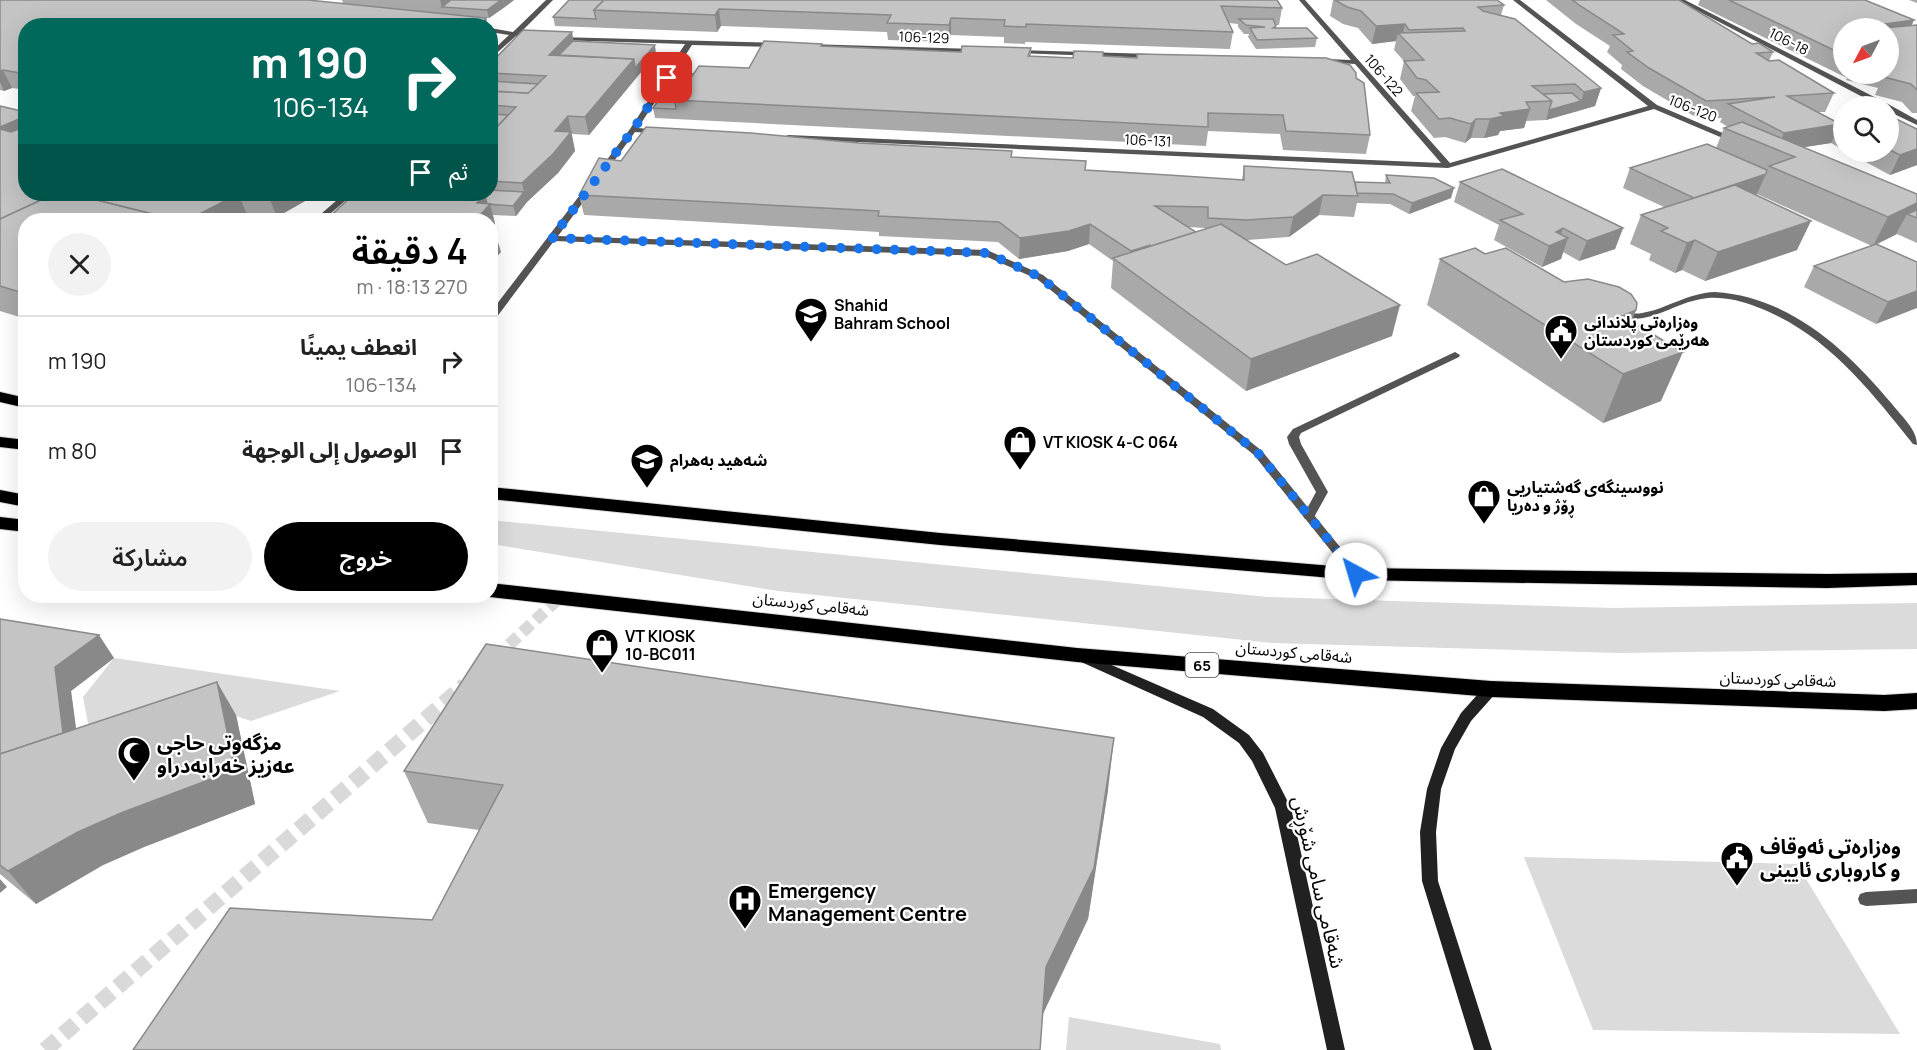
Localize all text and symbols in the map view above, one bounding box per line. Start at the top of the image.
north arrow [1833,18,1899,84]
map controls [1833,18,1899,162]
street label: 106-18 [1766,23,1812,59]
street label: 106-129 [898,27,950,47]
text: 190 m [251,33,369,91]
icon: right [390,42,468,120]
street label: 106-122 [1360,50,1408,100]
pin [641,52,692,103]
icon: arrive [650,61,683,94]
text: 106-134 [273,88,369,125]
street label: 106-120 [1666,90,1720,126]
button: search [1833,96,1899,162]
street label: 106-131 [1124,129,1172,151]
icon: arrive [404,156,437,189]
text: ثم [449,157,468,187]
text: 4 دقيقة [352,226,468,275]
button: close [48,233,111,296]
text: 270 m · 18:13 [357,273,468,300]
place label: Shahid Bahram School [834,294,950,334]
school or university icon: Shahid Bahram School [793,296,829,343]
place label: وەزارەتی پلاندانی هەرێمی کوردستان [1584,311,1710,351]
public building icon: وەزارەتی پلاندانی هەرێمی کوردستان [1543,313,1579,360]
text: انعطف يمينًا [300,332,417,362]
icon: right [435,345,468,378]
text: 190 m [48,346,107,376]
text: 106-134 [346,371,417,398]
shop icon: VT KIOSK 4-C 064 [1002,424,1038,471]
place label: VT KIOSK 4-C 064 [1043,431,1178,453]
text: الوصول إلى الوجهة [242,435,417,465]
icon: arrive [435,435,468,468]
text: 80 m [48,436,97,466]
school or university icon: شەهید بەهرام [629,442,665,489]
place label: شەهید بەهرام [670,449,767,472]
place label: نووسینگەی گەشتیاریی ڕۆژ و دەریا [1507,476,1664,519]
shop icon: نووسینگەی گەشتیاریی ڕۆژ و دەریا [1466,478,1502,525]
button: مشاركة [48,522,252,591]
button: خروج [264,522,468,591]
position arrow [1324,542,1388,606]
street label: شەقامی کوردستان [752,587,870,621]
place label: VT KIOSK 10-BC011 [625,625,696,665]
shop icon: VT KIOSK 10-BC011 [584,627,620,674]
street label: شەقامی کوردستان [1235,636,1353,668]
road number: 65 [1186,653,1218,677]
street label: شەقامی کوردستان [1719,666,1837,692]
place label: مزگەوتی حاجی عەزیز خەرابەدراو [157,729,295,779]
mosque icon: مزگەوتی حاجی عەزیز خەرابەدراو [116,735,152,782]
street label: شەقامی سامی شۆڕش [1282,793,1352,972]
place label: وەزارەتی ئەوقاف و کاروباری ئایینی [1760,833,1901,883]
public building icon: وەزارەتی ئەوقاف و کاروباری ئایینی [1719,840,1755,887]
place label: Emergency Management Centre [768,877,967,927]
hospital icon: Emergency Management Centre [727,883,763,930]

